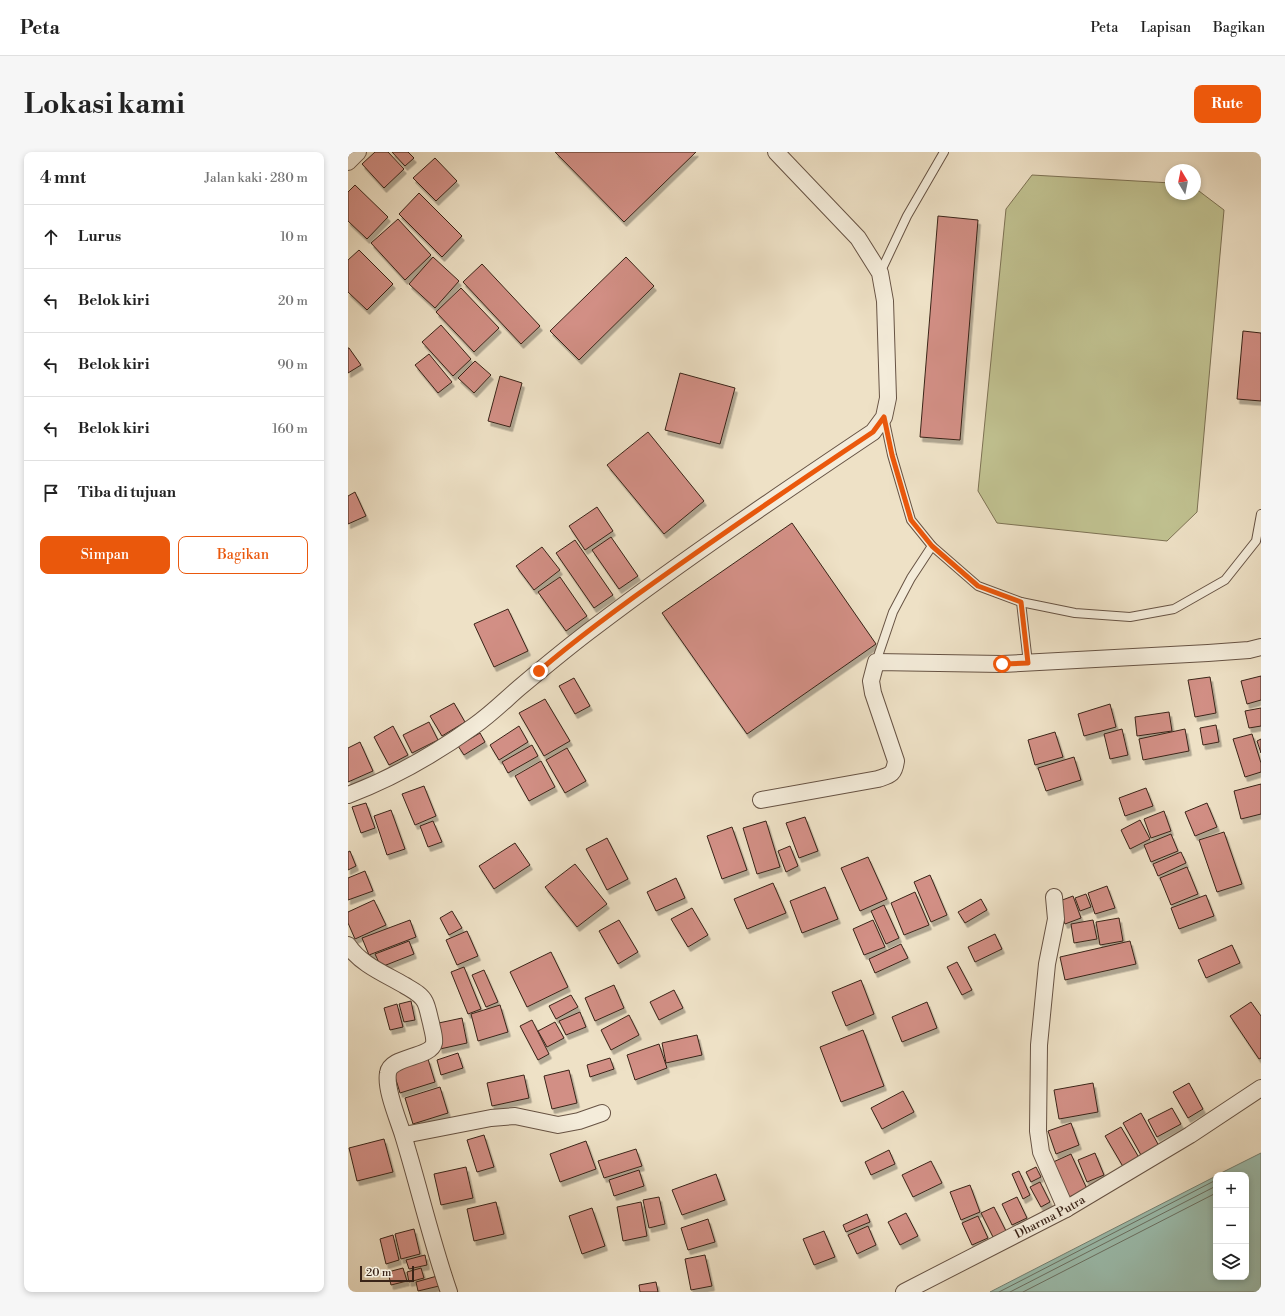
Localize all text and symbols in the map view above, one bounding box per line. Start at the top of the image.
text: Peta [20,16,60,40]
text: Peta [1090,19,1118,37]
text: Lapisan [1140,19,1191,37]
text: Bagikan [1213,19,1265,37]
button: Rute [1194,85,1261,123]
text: Lokasi kami [24,87,185,122]
north arrow [1165,164,1201,200]
text: 4 mnt [40,167,86,189]
text: Jalan kaki · 280 m [205,170,308,186]
icon: ahead [40,226,62,248]
text: Lurus [78,227,121,246]
text: 10 m [280,229,308,245]
icon: left [40,290,62,312]
text: Belok kiri [78,291,149,310]
text: 20 m [278,293,308,309]
icon: left [40,354,62,376]
text: Belok kiri [78,355,149,374]
text: 90 m [277,357,308,373]
icon: left [40,418,62,440]
text: Belok kiri [78,419,149,438]
text: 160 m [272,421,308,437]
icon: arrive [40,482,62,504]
text: Tiba di tujuan [78,483,176,502]
button: Simpan [40,536,170,574]
button: Bagikan [178,536,308,574]
route start [993,655,1011,673]
route end [530,662,548,680]
map controls [1213,1172,1249,1280]
button: + [1213,1172,1249,1208]
street label: Dharma Putra [1012,1191,1089,1242]
button: − [1213,1208,1249,1244]
button: layers [1213,1244,1249,1280]
scale bar [360,1264,414,1283]
text: 20 m [366,1266,391,1280]

